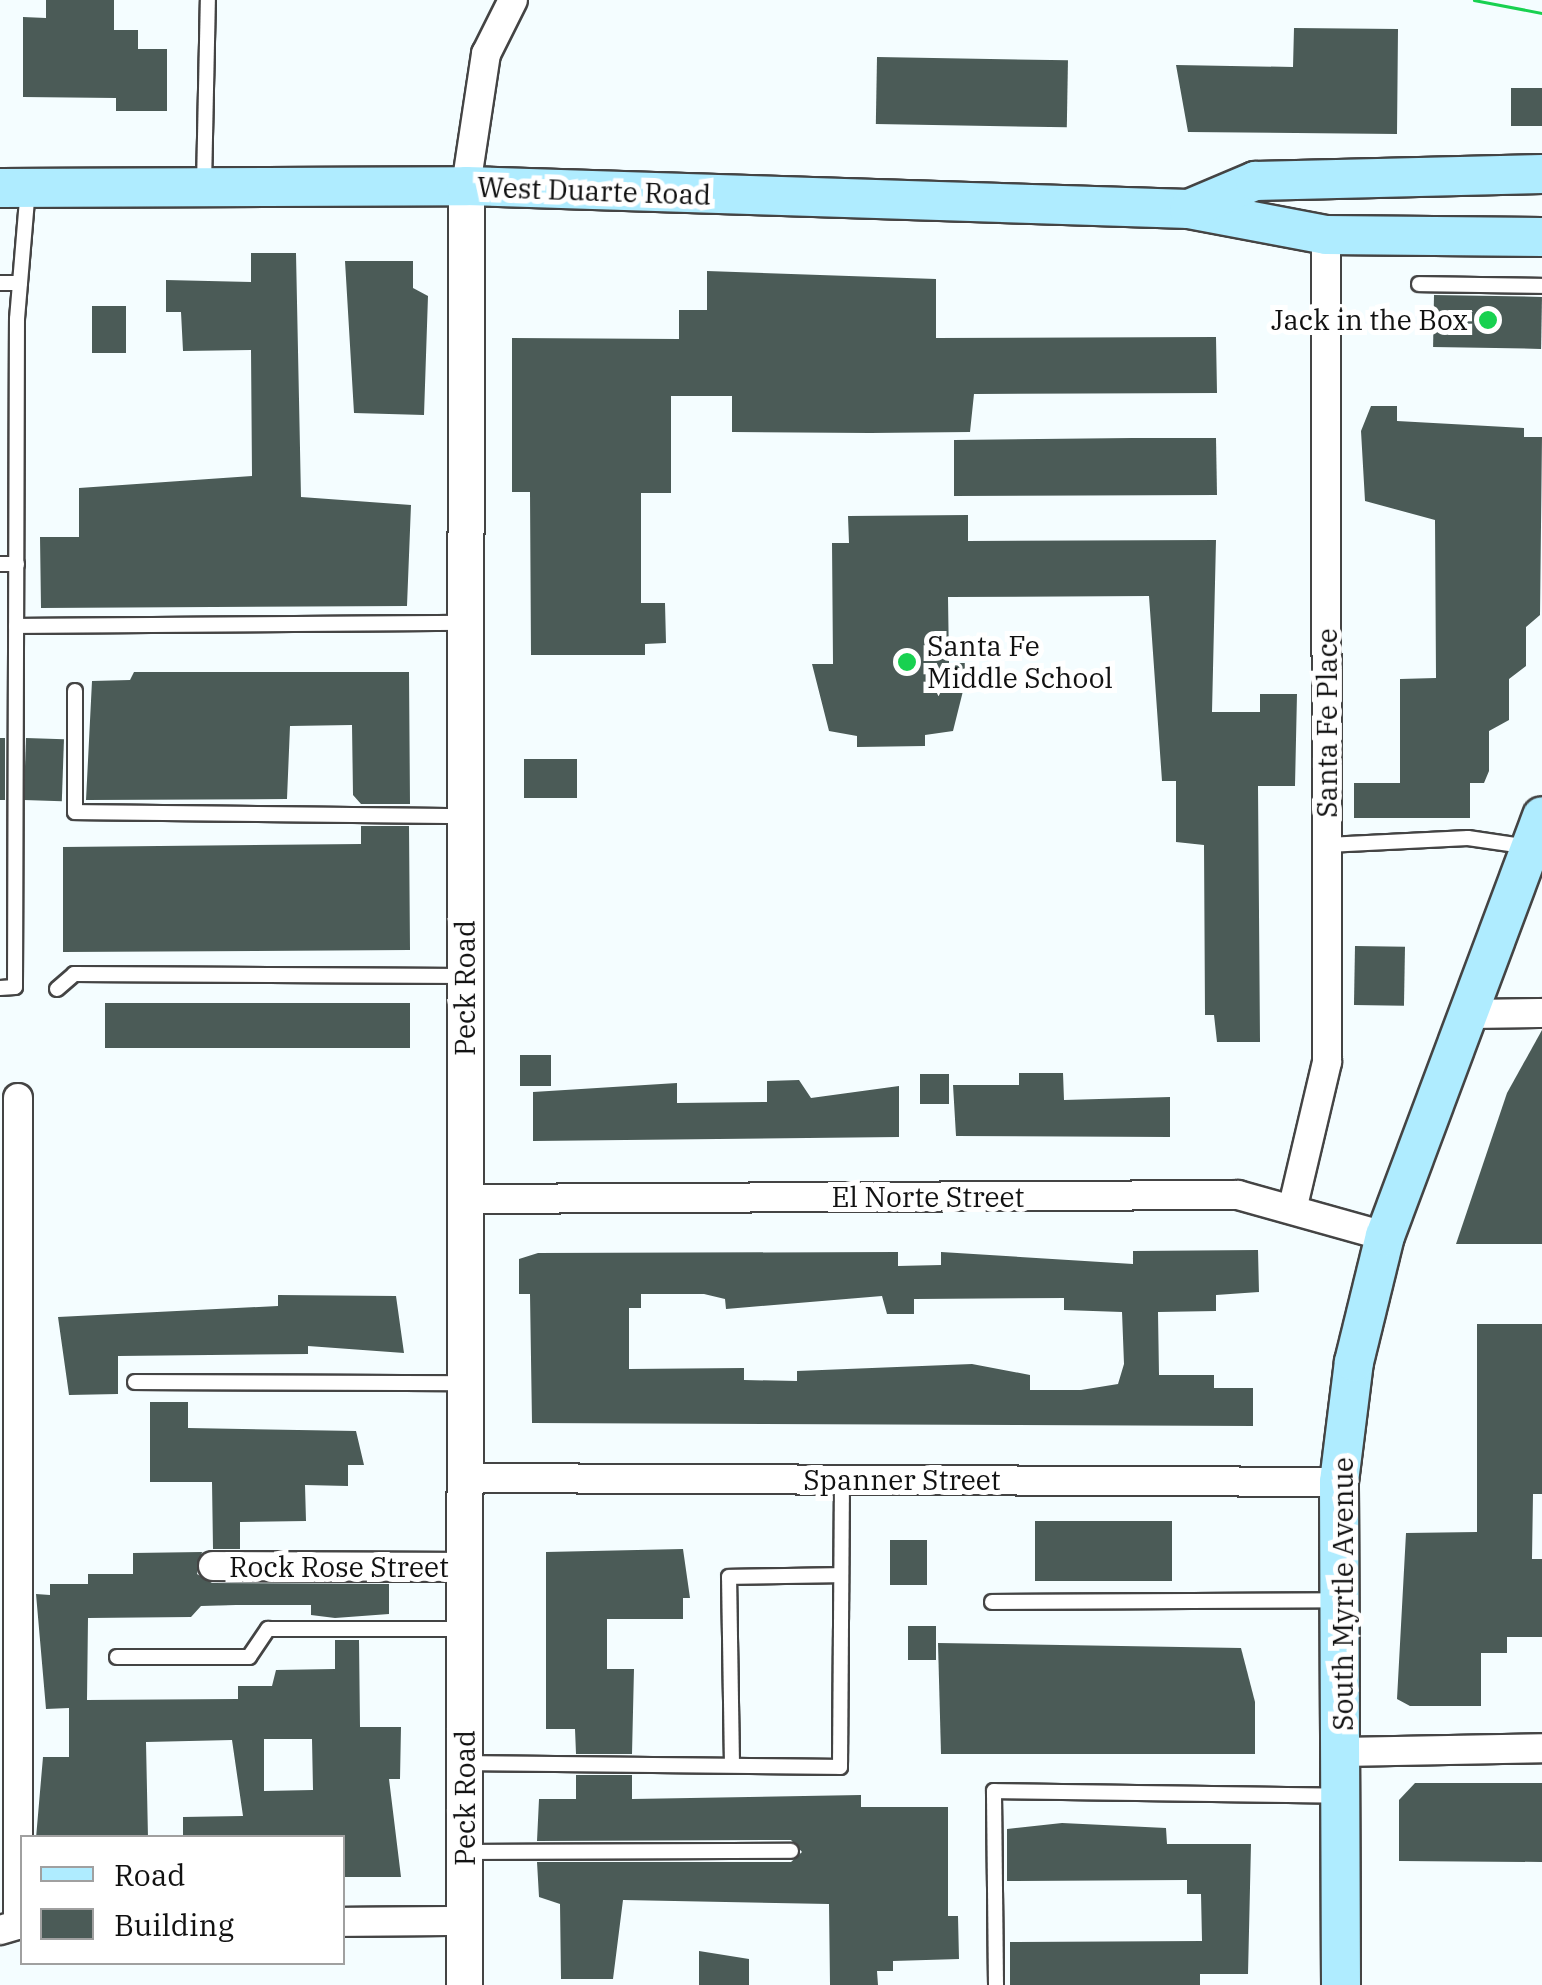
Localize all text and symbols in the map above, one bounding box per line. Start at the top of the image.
street label: West Duarte Road [477,170,711,212]
place label: Jack in the Box [1271,303,1468,337]
marker: Jack in the Box [1477,309,1499,331]
street label: Santa Fe Place [1310,628,1344,818]
place label: Santa Fe Middle School [927,629,1113,695]
marker: Santa Fe Middle School [896,651,918,673]
street label: Peck Road [448,920,482,1056]
street label: El Norte Street [831,1180,1025,1214]
street label: South Myrtle Avenue [1326,1457,1360,1731]
street label: Spanner Street [803,1463,1001,1497]
street label: Rock Rose Street [229,1550,449,1584]
street label: Peck Road [448,1730,482,1866]
legend [20,1835,345,1965]
text: Road [114,1855,186,1894]
text: Building [114,1905,234,1944]

